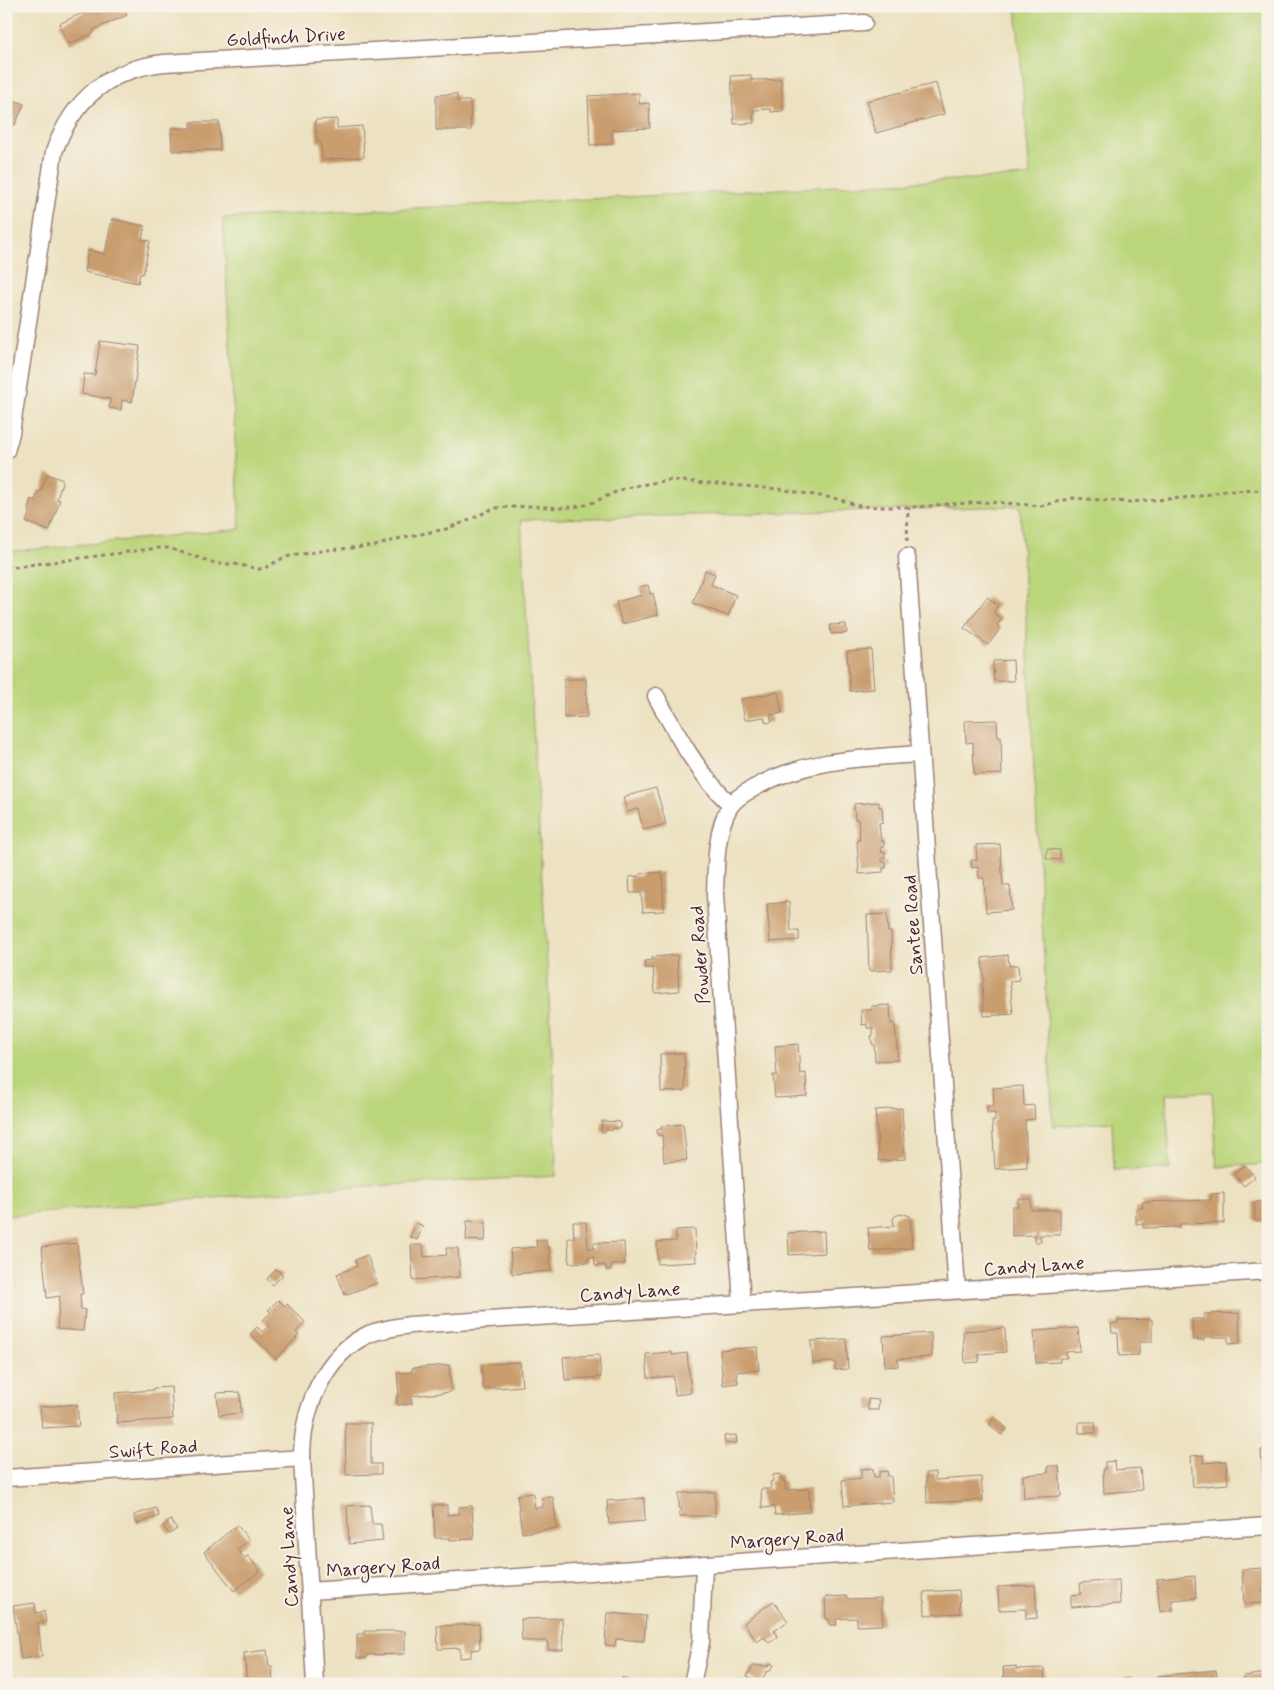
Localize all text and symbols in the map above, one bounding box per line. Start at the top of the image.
street label: Goldfinch Drive [226,22,346,53]
street label: Santee Road [898,874,929,976]
street label: Powder Road [685,905,716,1005]
street label: Candy Lane [983,1251,1085,1283]
street label: Candy Lane [579,1277,681,1309]
street label: Swift Road [108,1434,198,1465]
street label: Candy Lane [274,1506,306,1608]
street label: Margery Road [729,1523,845,1558]
street label: Margery Road [325,1551,441,1586]

